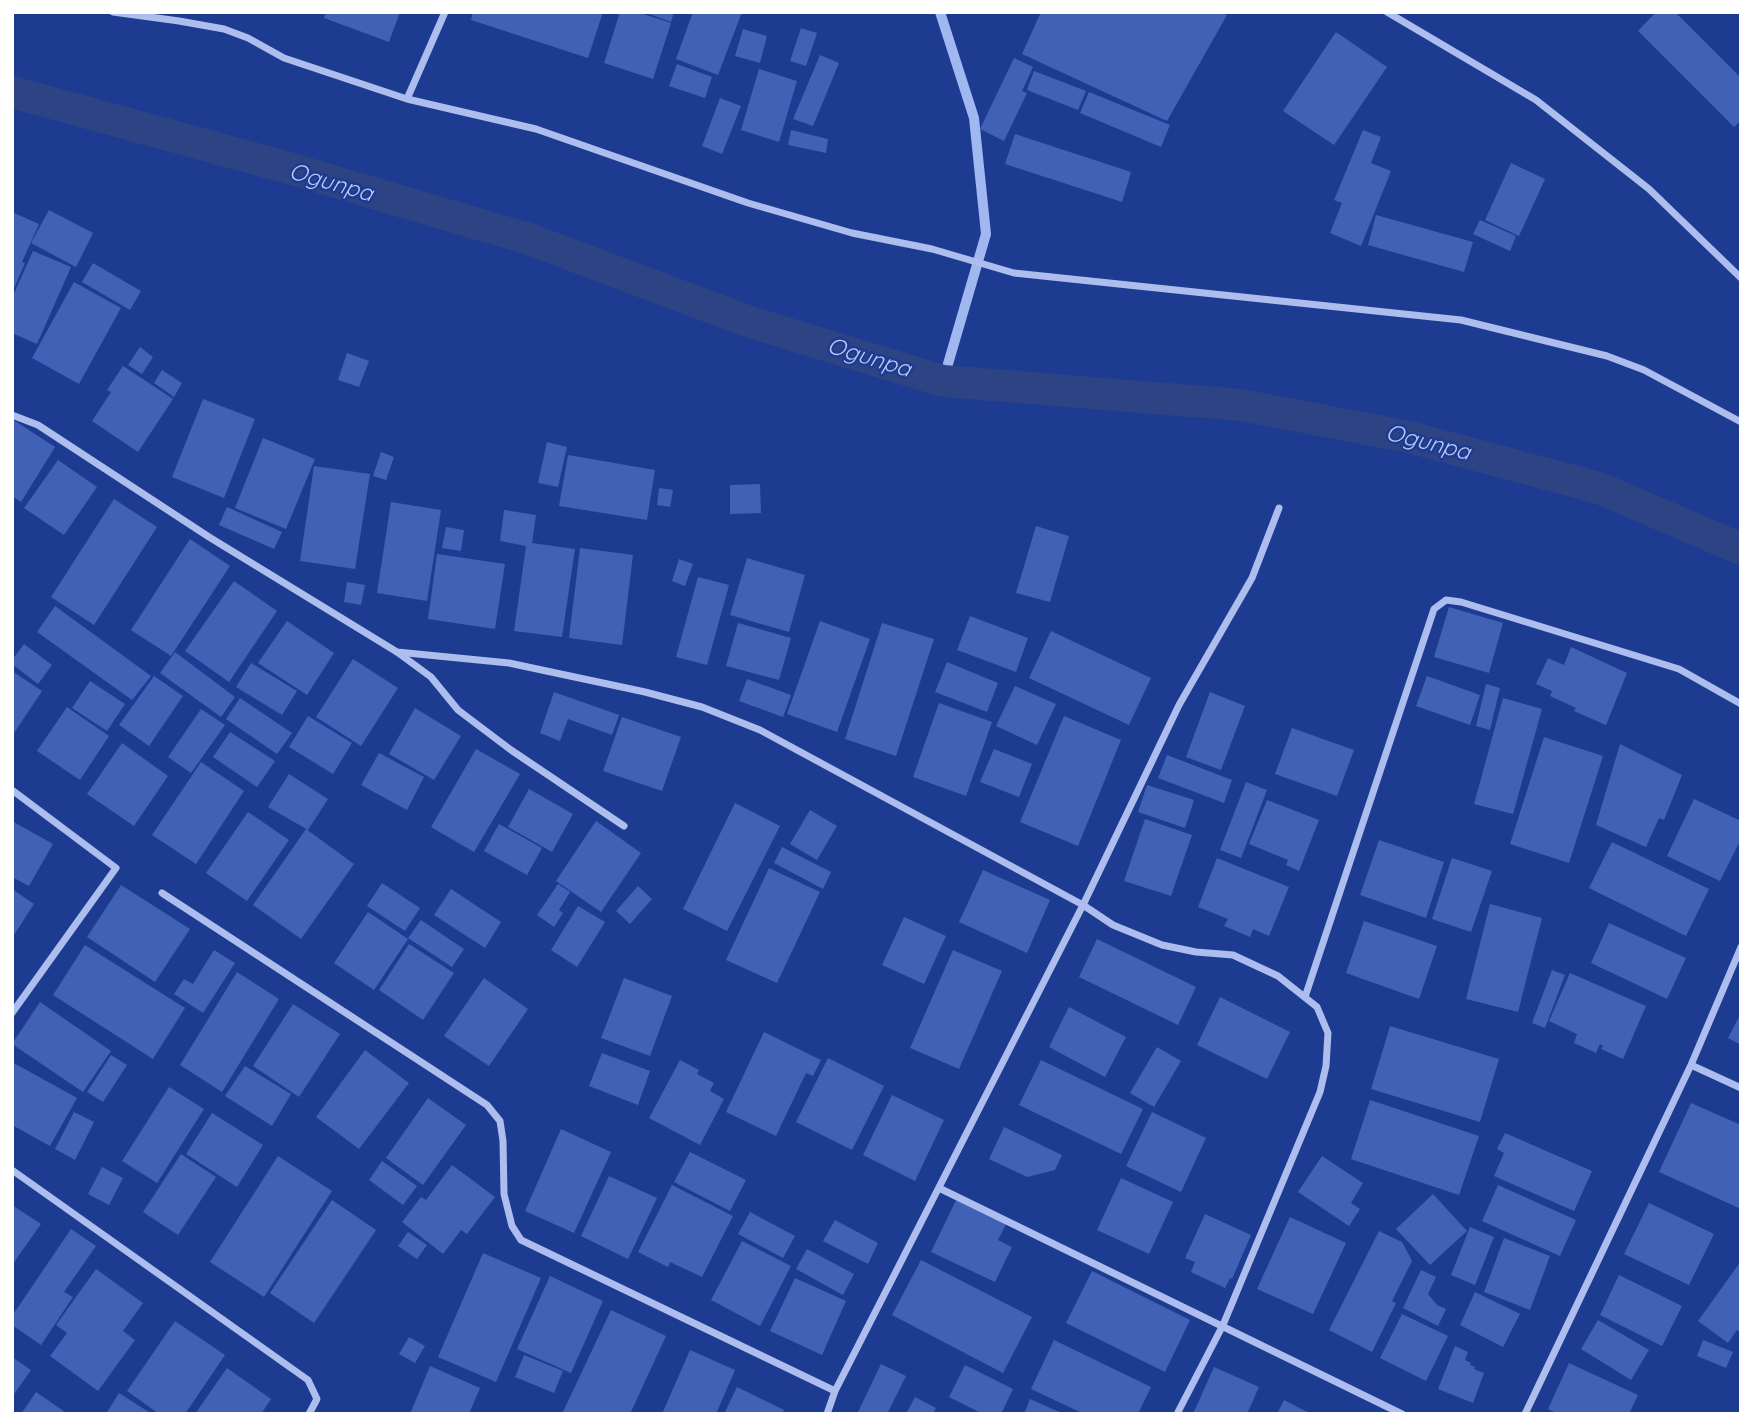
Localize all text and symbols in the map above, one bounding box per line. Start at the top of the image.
water label: Ogunpa [286,158,376,208]
water label: Ogunpa [824,332,914,384]
water label: Ogunpa [1383,419,1473,467]

